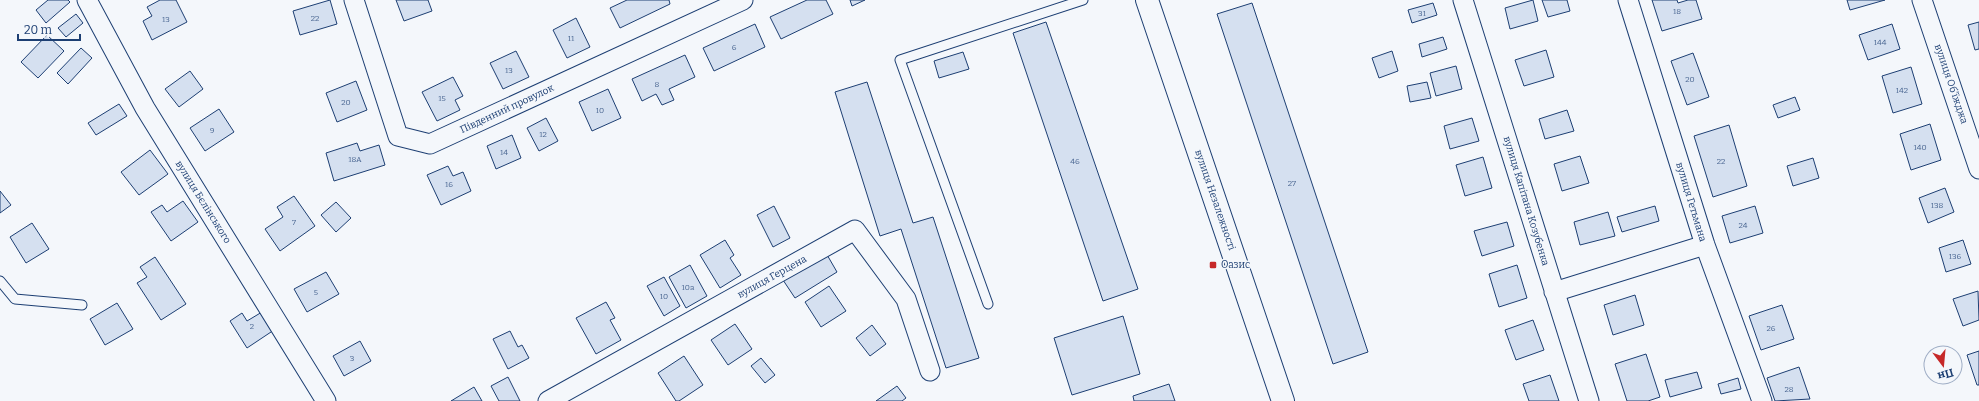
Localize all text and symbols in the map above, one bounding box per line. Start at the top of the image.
house number: 18 [1673,7,1681,16]
house number: 31 [1418,9,1427,18]
house number: 22 [311,14,319,23]
house number: 13 [162,15,170,24]
scale bar [18,16,80,42]
text: 20 m [24,23,53,37]
house number: 11 [568,34,575,43]
house number: 144 [1874,38,1887,47]
street label: вулиця Обʼїжджа [1932,42,1971,126]
house number: 6 [732,43,737,52]
house number: 13 [505,66,513,75]
house number: 20 [1685,75,1695,84]
house number: 8 [655,80,660,89]
street label: Південний провулок [458,82,556,136]
house number: 142 [1896,86,1908,95]
house number: 15 [438,94,446,103]
house number: 20 [341,98,351,107]
house number: 10 [596,106,604,115]
house number: 9 [210,126,215,135]
house number: 12 [539,130,547,139]
street label: вулиця Капітана Козубенка [1501,135,1553,268]
house number: 140 [1913,143,1927,152]
house number: 14 [500,148,508,157]
street label: вулиця Незалежності [1192,148,1238,252]
house number: 18А [348,155,362,164]
house number: 46 [1070,157,1080,166]
house number: 22 [1717,157,1725,166]
street label: вулиця Бєлінського [173,158,233,246]
street label: вулиця Гетьмана [1673,161,1709,244]
house number: 27 [1288,179,1296,188]
house number: 16 [445,180,453,189]
house number: 138 [1931,201,1943,210]
house number: 7 [292,218,296,227]
house number: 24 [1738,221,1748,230]
house number: 136 [1949,252,1962,261]
street label: вулиця Герцена [735,253,809,301]
place label: Оазис [1221,259,1250,271]
marker: Оазис [1208,260,1218,270]
house number: 10а [682,283,695,292]
house number: 5 [314,288,318,297]
house number: 10 [660,292,668,301]
house number: 2 [250,322,254,331]
house number: 26 [1766,324,1776,333]
north arrow [1923,345,1963,385]
house number: 3 [350,354,355,363]
text: Пн [1936,366,1955,383]
house number: 28 [1784,385,1794,394]

